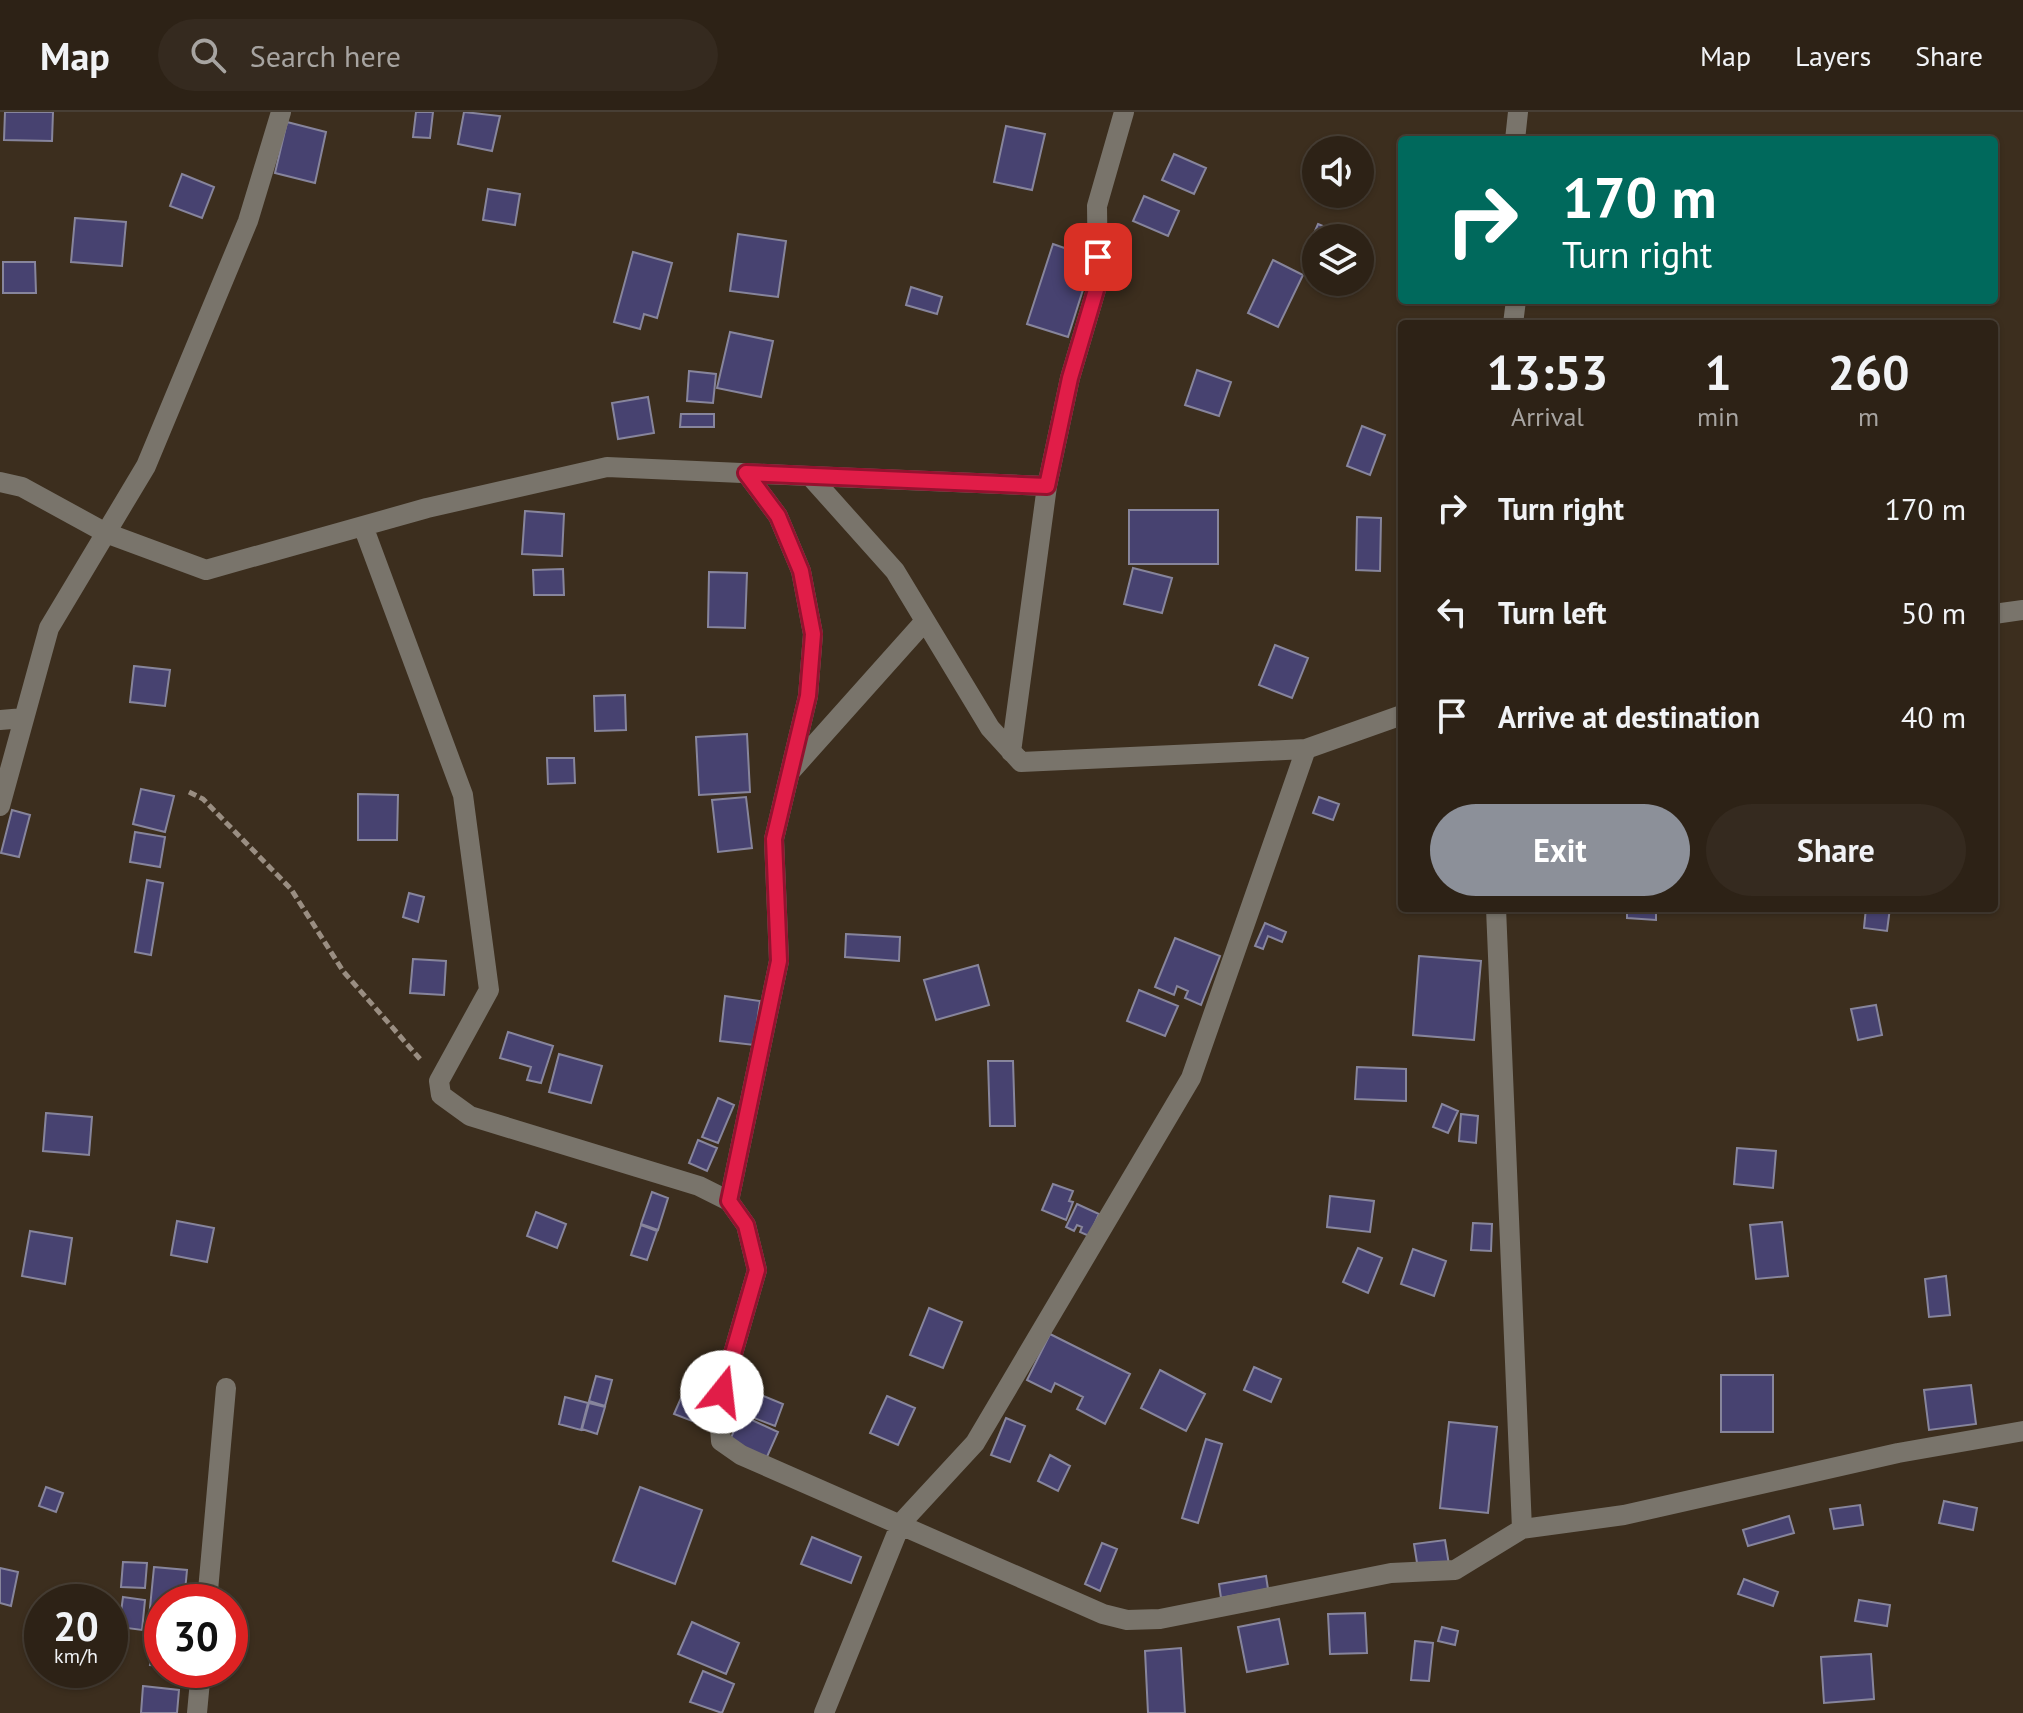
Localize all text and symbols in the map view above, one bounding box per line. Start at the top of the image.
search box [158,19,718,91]
text: Map [40,31,110,80]
icon: search [186,33,230,77]
text: Search here [250,36,401,75]
text: Map [1700,37,1751,74]
text: Layers [1795,37,1871,74]
text: Share [1915,37,1983,74]
map controls [1302,136,1374,296]
button: sound [1302,136,1374,208]
text: 170 m [1562,161,1717,233]
icon: right [1430,168,1534,272]
pin [1064,223,1132,291]
button: layers [1302,224,1374,296]
text: Turn right [1562,231,1712,278]
icon: arrive [1076,235,1120,279]
text: 13:53 [1487,341,1608,403]
text: 1 [1704,341,1732,403]
text: 260 [1828,341,1909,403]
text: Arrival [1511,400,1584,433]
text: min [1697,400,1739,433]
text: m [1858,400,1879,433]
icon: right [1430,486,1474,530]
text: Turn right [1498,489,1624,528]
text: 170 m [1885,489,1966,528]
icon: left [1430,590,1474,634]
text: Turn left [1498,593,1606,632]
text: 50 m [1901,593,1966,632]
icon: arrive [1430,694,1474,738]
text: Arrive at destination [1498,697,1760,736]
text: 40 m [1901,697,1966,736]
button: Exit [1430,804,1690,896]
button: Share [1706,804,1966,896]
position arrow [680,1350,764,1434]
speed limit sign: 30 [144,1584,248,1688]
text: 20 [53,1600,99,1652]
text: km/h [54,1643,98,1669]

